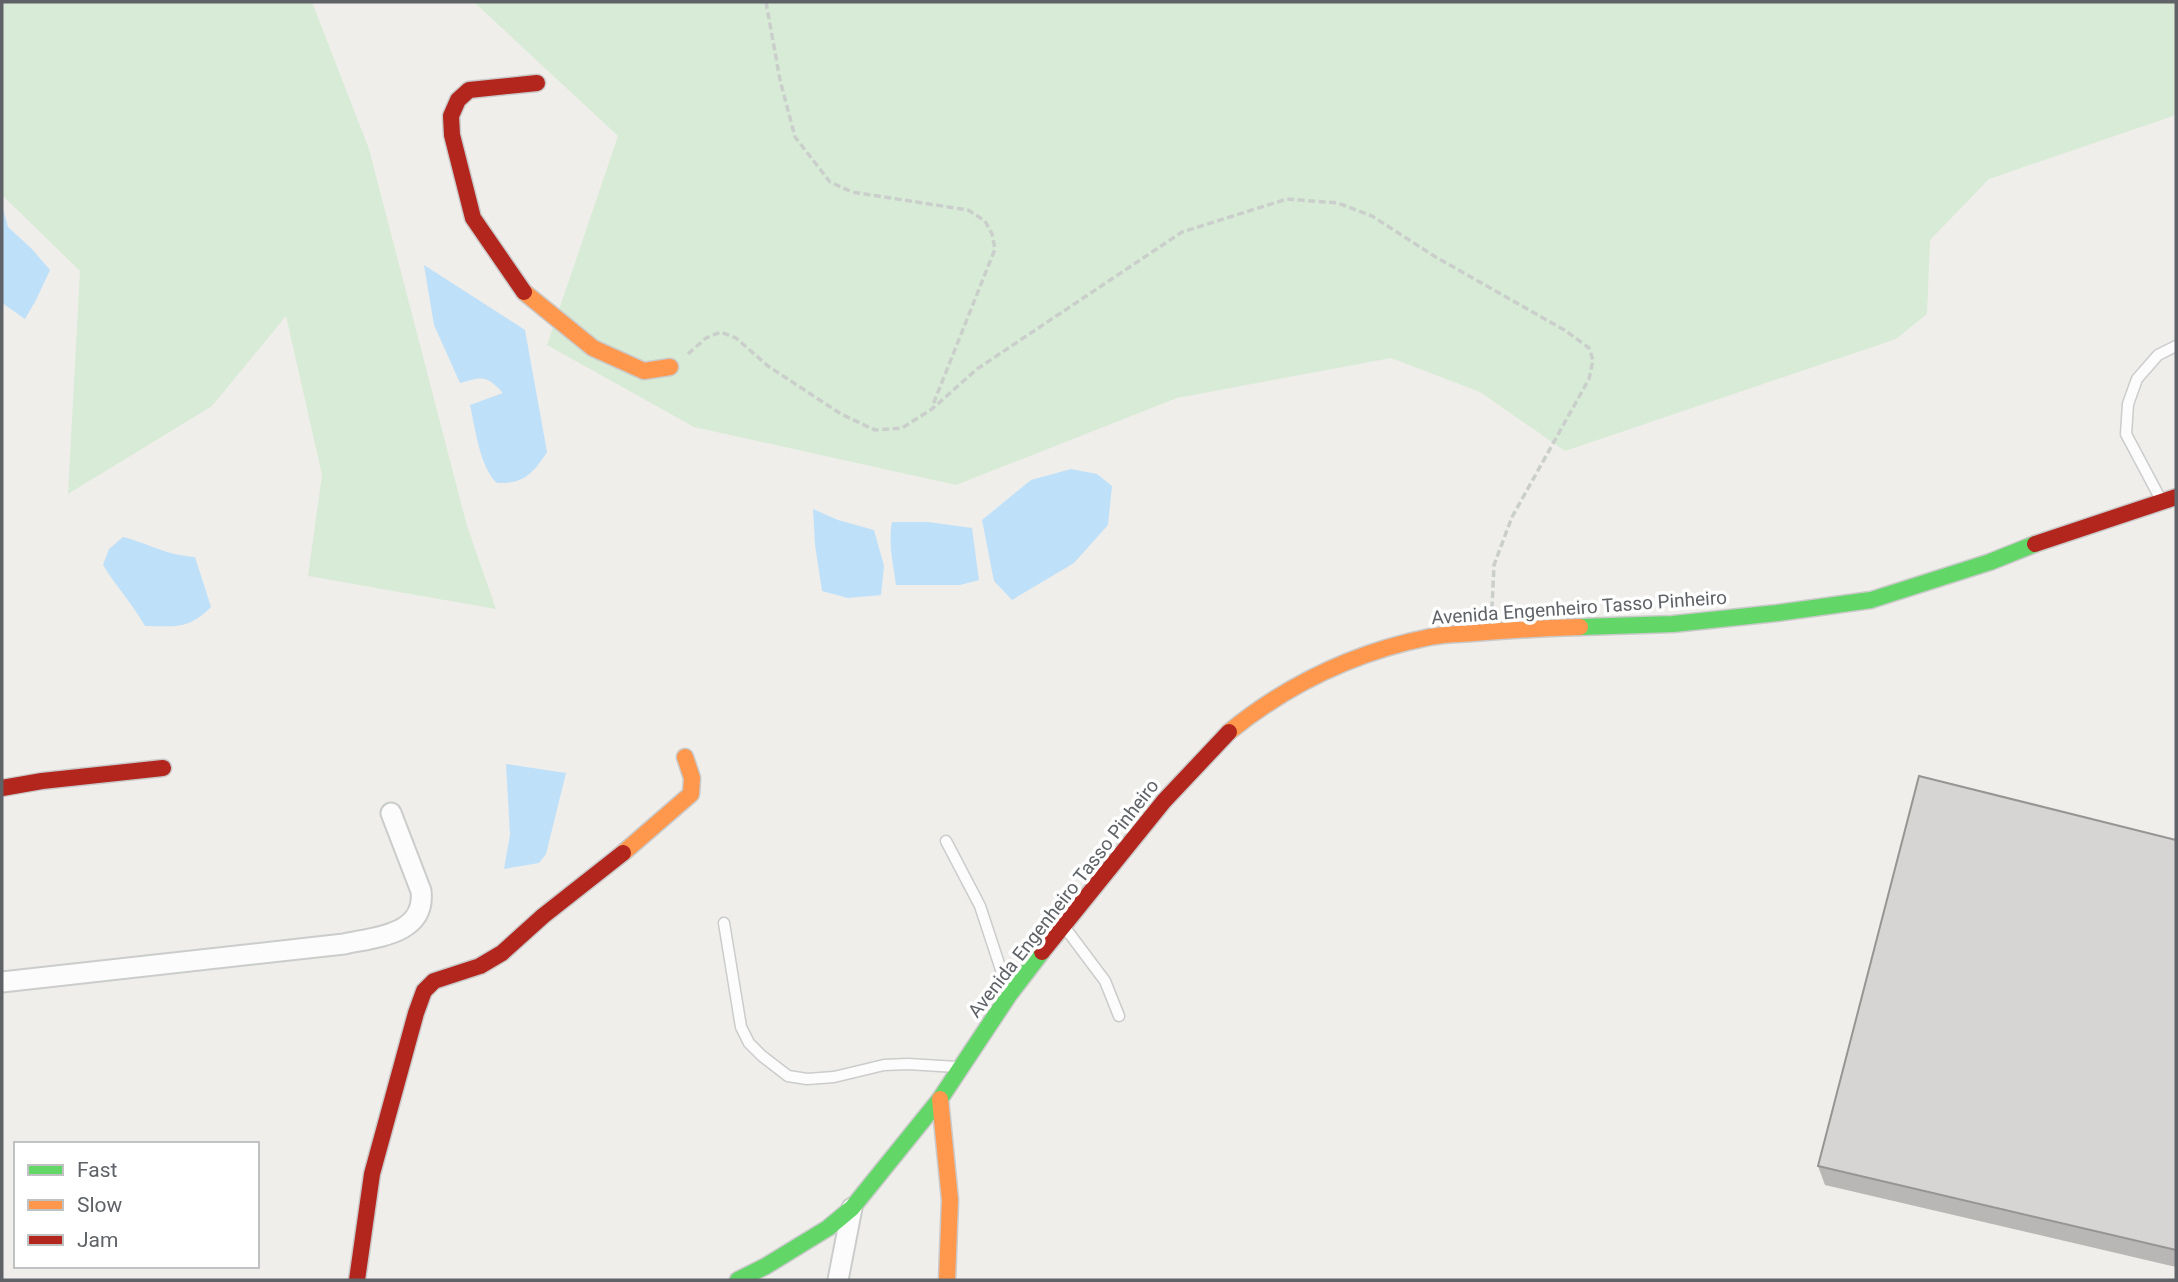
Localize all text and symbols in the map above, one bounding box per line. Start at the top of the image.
street label: Avenida Engenheiro Tasso Pinheiro [1430,586,1728,629]
street label: Avenida Engenheiro Tasso Pinheiro [963,775,1164,1022]
legend [14,1142,259,1268]
text: Fast [77,1158,118,1182]
text: Slow [77,1193,123,1217]
text: Jam [77,1228,118,1252]

